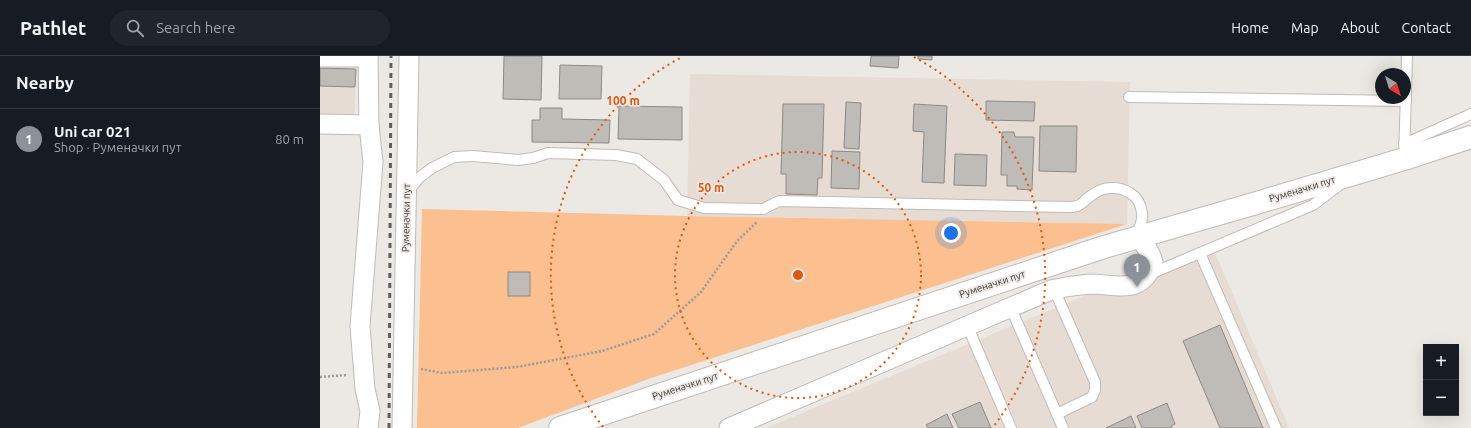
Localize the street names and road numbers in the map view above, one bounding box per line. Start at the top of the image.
street label: Руменачки пут [1268,174,1337,204]
street label: Руменачки пут [400,183,412,252]
street label: Руменачки пут [958,268,1027,300]
street label: Руменачки пут [651,370,720,402]

